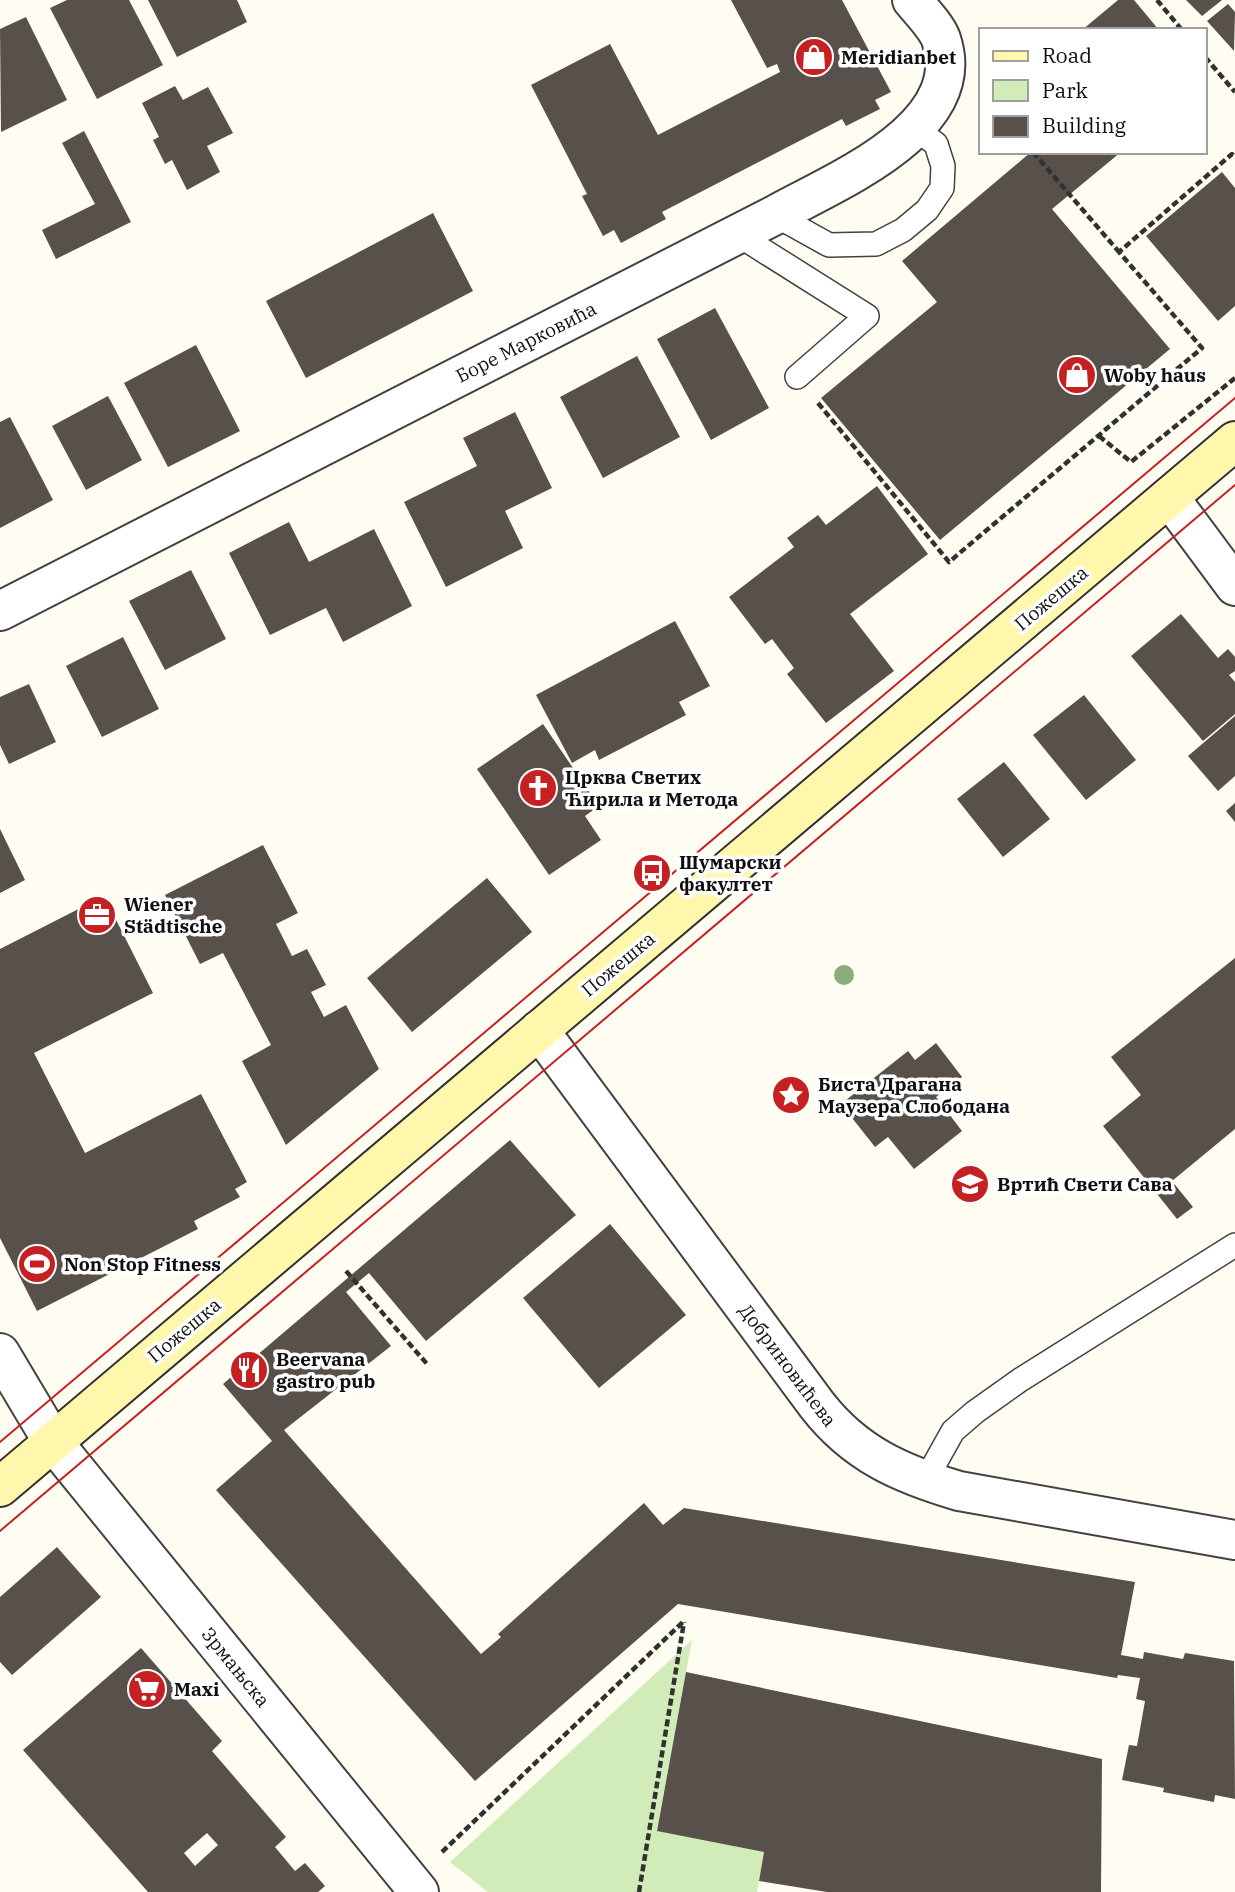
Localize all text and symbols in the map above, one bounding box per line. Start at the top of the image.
legend [979,28,1207,154]
shop icon: Meridianbet [793,36,835,78]
text: Road [1042,41,1092,69]
place label: Meridianbet [841,45,956,69]
text: Park [1042,76,1089,104]
text: Building [1042,111,1127,139]
street label: Боре Марковића [452,296,600,388]
shop icon: Woby haus [1056,354,1098,396]
place label: Woby haus [1104,363,1206,387]
street label: Пожешка [1009,560,1093,636]
place label: Црква Светих Ћирила и Метода [565,765,738,811]
church icon: Црква Светих Ћирила и Метода [517,767,559,809]
place label: Шумарски факултет [679,850,781,896]
bus stop icon: Шумарски факултет [631,852,673,894]
place label: Wiener Städtische [124,892,223,938]
office icon: Wiener Städtische [76,894,118,936]
street label: Пожешка [576,926,660,1002]
place label: Биста Драгана Маузера Слободана [818,1072,1010,1118]
place icon: Биста Драгана Маузера Слободана [770,1074,812,1116]
school or university icon: Вртић Свети Сава [949,1163,991,1205]
place label: Вртић Свети Сава [997,1172,1173,1196]
sports icon: Non Stop Fitness [16,1243,58,1285]
place label: Non Stop Fitness [64,1252,221,1276]
street label: Пожешка [142,1292,226,1368]
street label: Добриновићева [734,1299,842,1431]
place label: Beervana gastro pub [276,1347,375,1393]
restaurant icon: Beervana gastro pub [228,1349,270,1391]
street label: Зрмањска [197,1622,275,1712]
supermarket icon: Maxi [126,1668,168,1710]
place label: Maxi [174,1677,219,1701]

